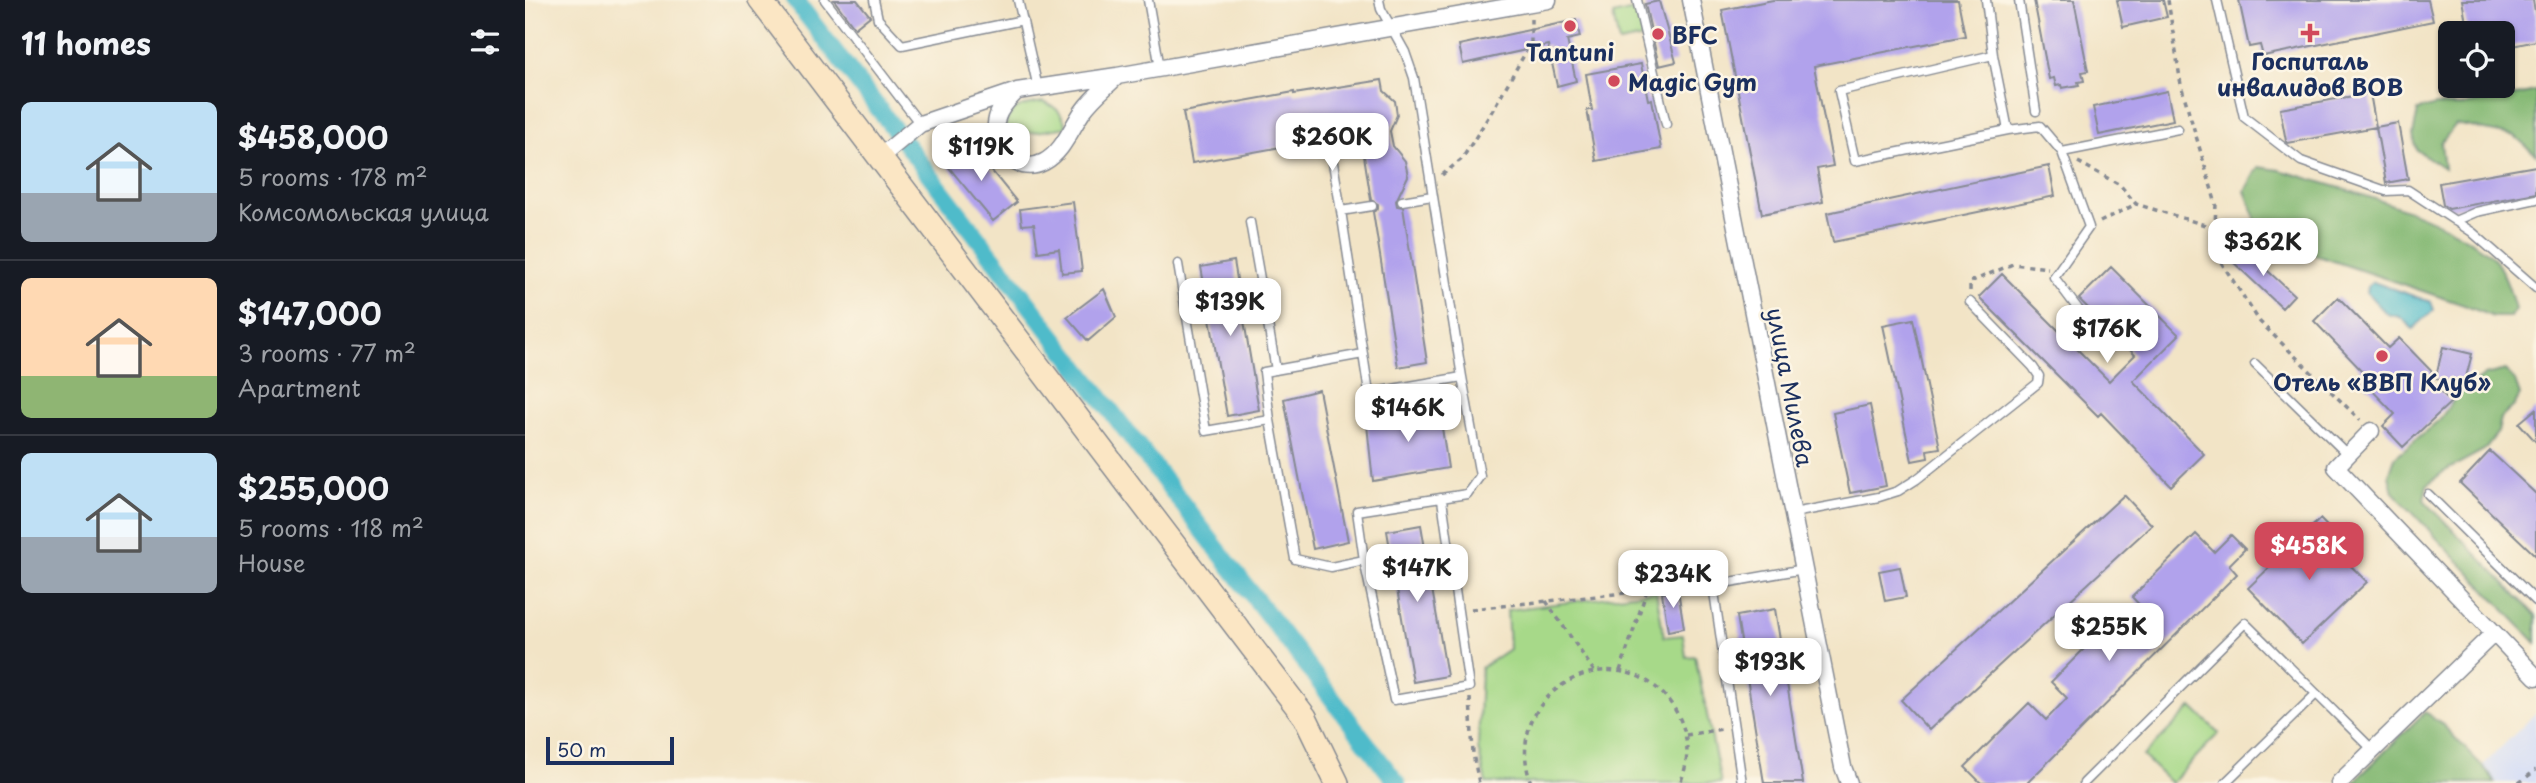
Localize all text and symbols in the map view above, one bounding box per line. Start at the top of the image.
place label: BFC [1672,17,1718,52]
marker: Tantuni [1562,18,1578,34]
text: 11 homes [21,20,151,65]
map controls [2438,21,2515,98]
button: locate [2438,21,2515,98]
icon: filters [466,23,504,61]
marker: Госпиталь инвалидов ВОВ [2300,23,2320,43]
marker: BFC [1650,26,1666,42]
place label: Tantuni [1526,34,1614,69]
place label: Госпиталь инвалидов ВОВ [2217,43,2403,104]
place label: Magic Gym [1628,64,1757,99]
marker: Magic Gym [1606,73,1622,89]
text: $458,000 [238,114,388,159]
pin: $260K [1283,114,1381,173]
text: $260K [1292,118,1372,153]
pin: $119K [932,124,1030,183]
text: $119K [948,128,1014,163]
icon: home [77,130,161,214]
text: 5 rooms · 178 m² [238,159,428,194]
text: Комсомольская улица [238,194,489,229]
pin: $362K [2214,218,2312,278]
text: $362K [2224,223,2302,258]
pin: $139K [1181,278,1279,338]
text: $139K [1195,283,1265,318]
text: $147,000 [238,290,382,335]
street label: улица Милева [1758,304,1824,470]
icon: home [77,306,161,390]
pin: $176K [2058,306,2156,365]
text: $176K [2072,310,2142,345]
text: 3 rooms · 77 m² [238,335,416,370]
marker: Отель «ВВП Клуб» [2374,348,2390,364]
place label: Отель «ВВП Клуб» [2273,364,2491,399]
text: Apartment [238,370,361,405]
pin: $146K [1359,384,1457,444]
text: $146K [1371,389,1445,424]
text: $255,000 [238,465,389,510]
icon: home [77,481,161,565]
text: 5 rooms · 118 m² [238,510,424,545]
pin: $458K [2260,522,2358,582]
text: $458K [2271,527,2347,562]
pin: $147K [1368,544,1466,604]
text: House [238,545,305,580]
text: $147K [1382,549,1452,584]
pin: $234K [1624,550,1722,610]
text: $234K [1634,555,1712,590]
pin: $255K [2060,604,2158,663]
text: $255K [2071,608,2147,643]
pin: $193K [1721,638,1819,698]
text: $193K [1735,643,1805,678]
scale bar [546,734,674,766]
text: 50 m [557,735,606,763]

